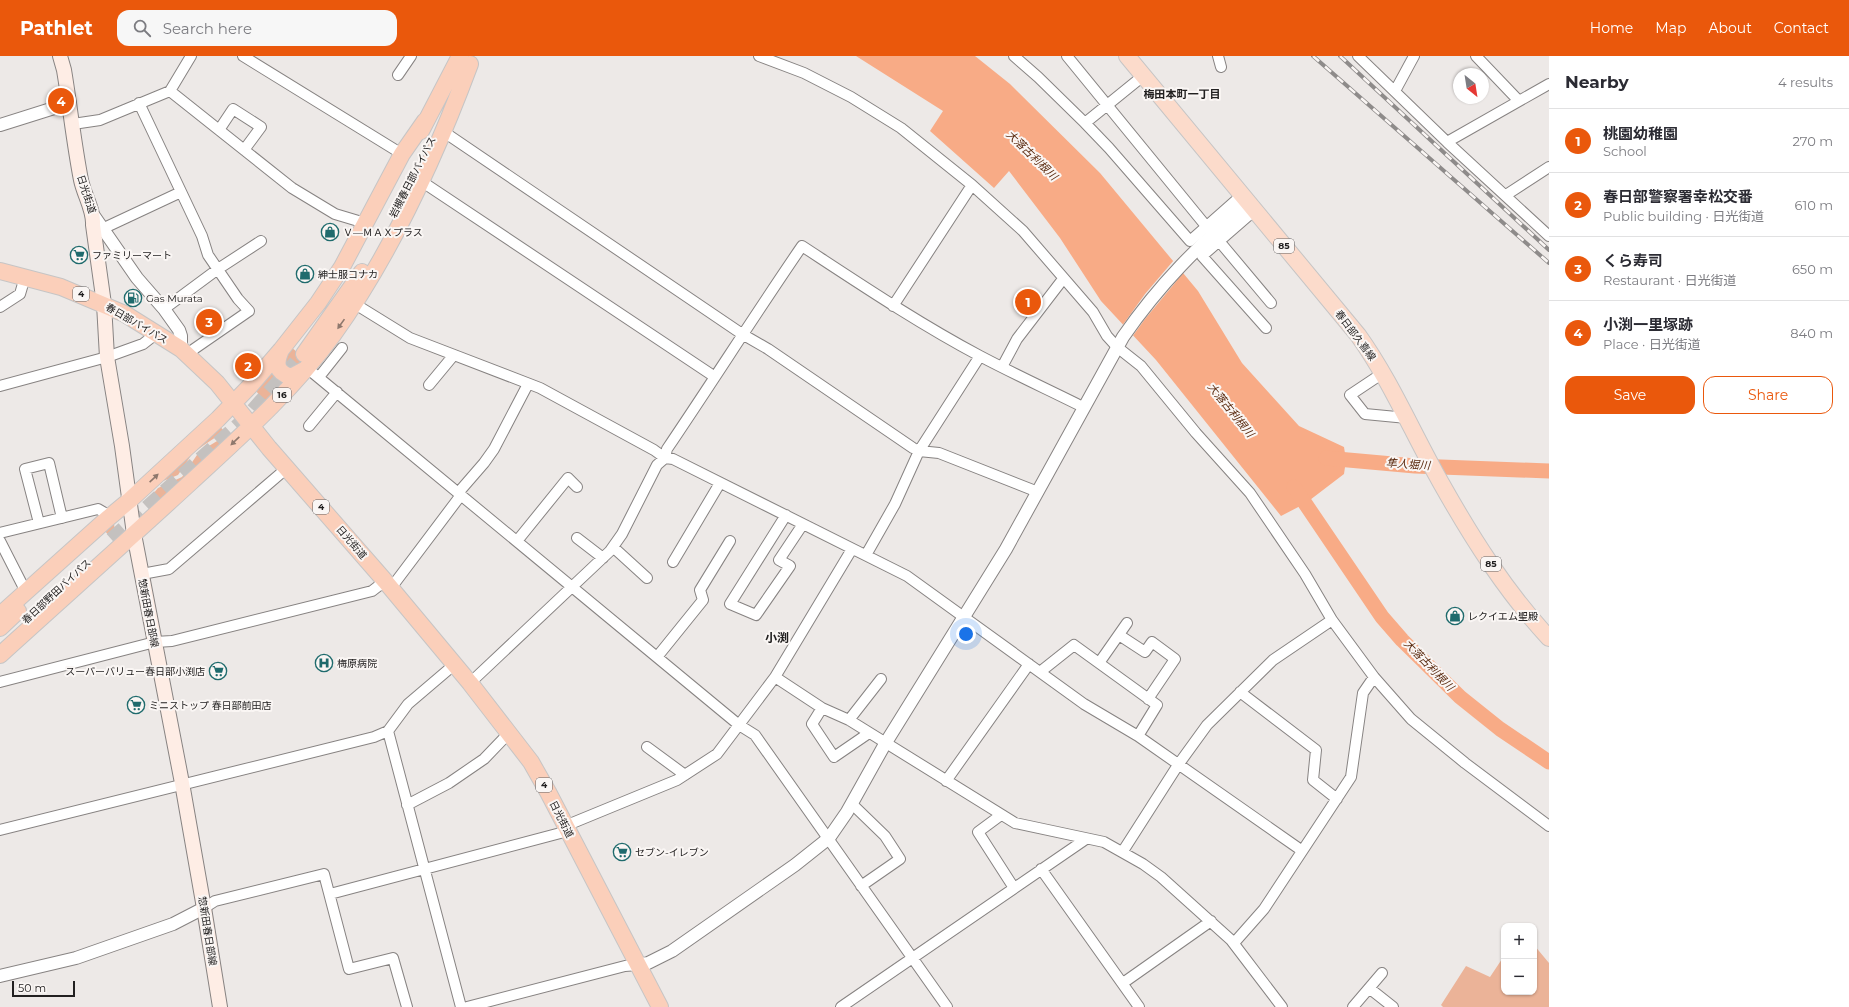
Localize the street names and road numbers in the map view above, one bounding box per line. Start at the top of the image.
street label: 岩槻春日部バイパス [386,134,439,220]
street label: 日光街道 [74,173,99,215]
road number: 85 [1274,239,1294,253]
road number: 4 [73,287,89,301]
street label: 春日部バイパス [103,300,170,347]
street label: 春日部久喜線 [1332,307,1379,363]
road number: 16 [273,388,291,402]
road number: 4 [313,500,329,514]
street label: 日光街道 [334,523,370,562]
street label: 春日部野田バイパス [19,556,94,627]
road number: 85 [1481,557,1501,571]
street label: 惣新田春日部線 [135,577,162,649]
road number: 4 [536,778,552,792]
street label: 日光街道 [547,798,576,840]
street label: 惣新田春日部線 [196,895,219,967]

